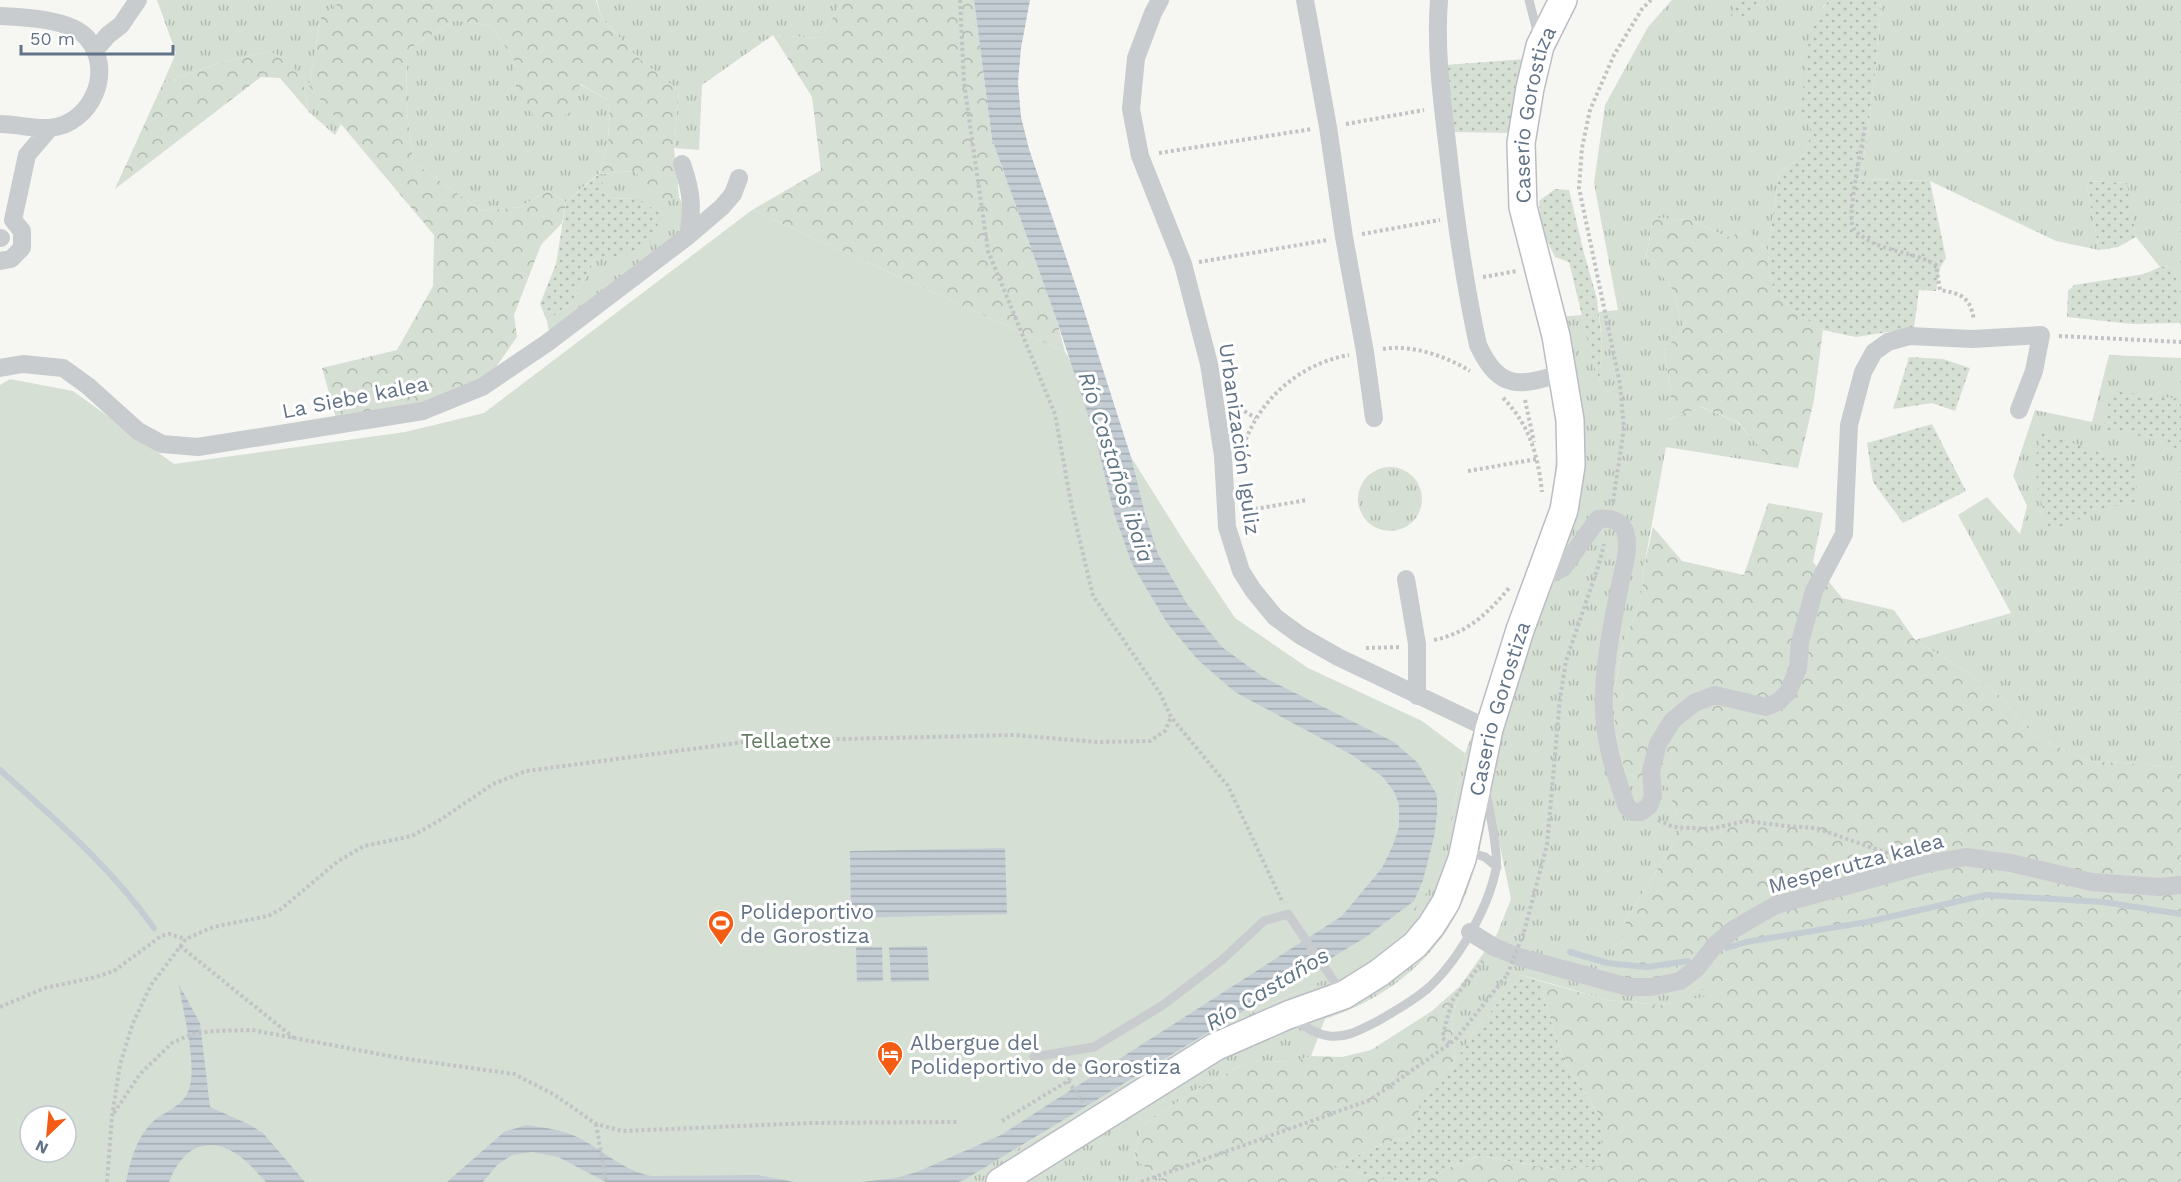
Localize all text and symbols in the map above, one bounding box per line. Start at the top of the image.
scale bar [21,18,172,56]
street label: Caserio Gorostiza [1508,21,1561,204]
text: 50 m [30,28,75,49]
street label: Urbanización Iguliz [1214,341,1266,537]
water label: Río Castaños ibaia [1073,369,1159,565]
street label: La Siebe kalea [280,371,430,423]
street label: Caserio Gorostiza [1463,617,1535,798]
park label: Tellaetxe [741,728,831,753]
street label: Mesperutza kalea [1766,828,1946,898]
place label: Polideportivo de Gorostiza [740,899,874,948]
sports icon: Polideportivo de Gorostiza [706,908,736,946]
water label: Río Castaños [1201,942,1333,1036]
place label: Albergue del Polideportivo de Gorostiza [910,1030,1181,1079]
hotel icon: Albergue del Polideportivo de Gorostiza [875,1039,905,1077]
north arrow [18,1104,78,1164]
text: N [32,1136,51,1158]

